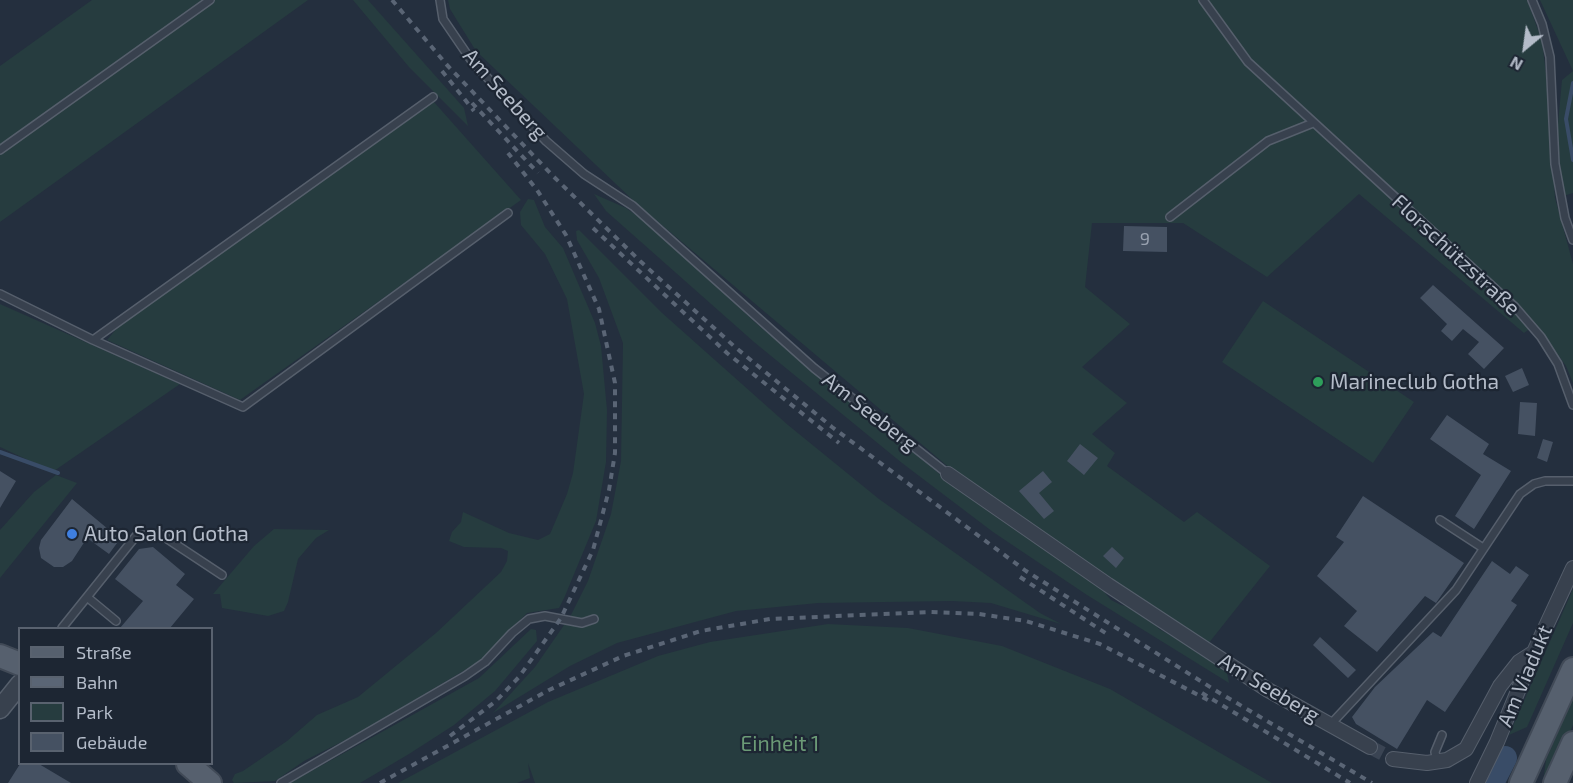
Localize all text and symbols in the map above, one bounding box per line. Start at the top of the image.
north arrow [1495,18,1555,78]
street label: Am Seeberg [458,43,552,145]
text: N [1506,53,1526,75]
street label: Florschützstraße [1387,189,1525,321]
house number: 9 [1140,228,1150,250]
street label: Am Seeberg [817,367,923,457]
place label: Marineclub Gotha [1330,369,1499,395]
marker: Marineclub Gotha [1311,375,1325,389]
place label: Auto Salon Gotha [84,521,249,547]
marker: Auto Salon Gotha [65,527,79,541]
street label: Am Viadukt [1492,621,1558,731]
legend [18,627,213,765]
text: Straße [76,641,132,663]
street label: Am Seeberg [1214,648,1324,728]
text: Bahn [76,671,118,693]
text: Park [76,701,113,723]
text: Gebäude [76,731,147,753]
park label: Einheit 1 [741,731,819,757]

